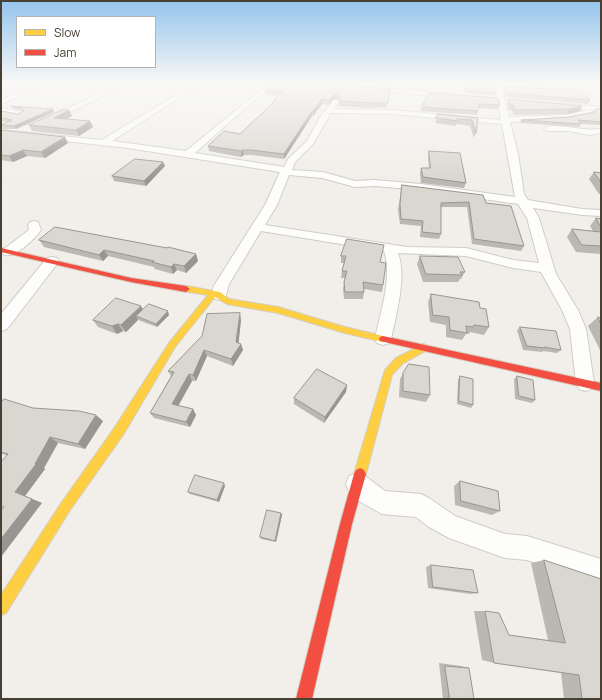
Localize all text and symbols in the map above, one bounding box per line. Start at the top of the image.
legend [16,16,156,68]
text: Slow [54,24,80,41]
text: Jam [54,44,76,61]

